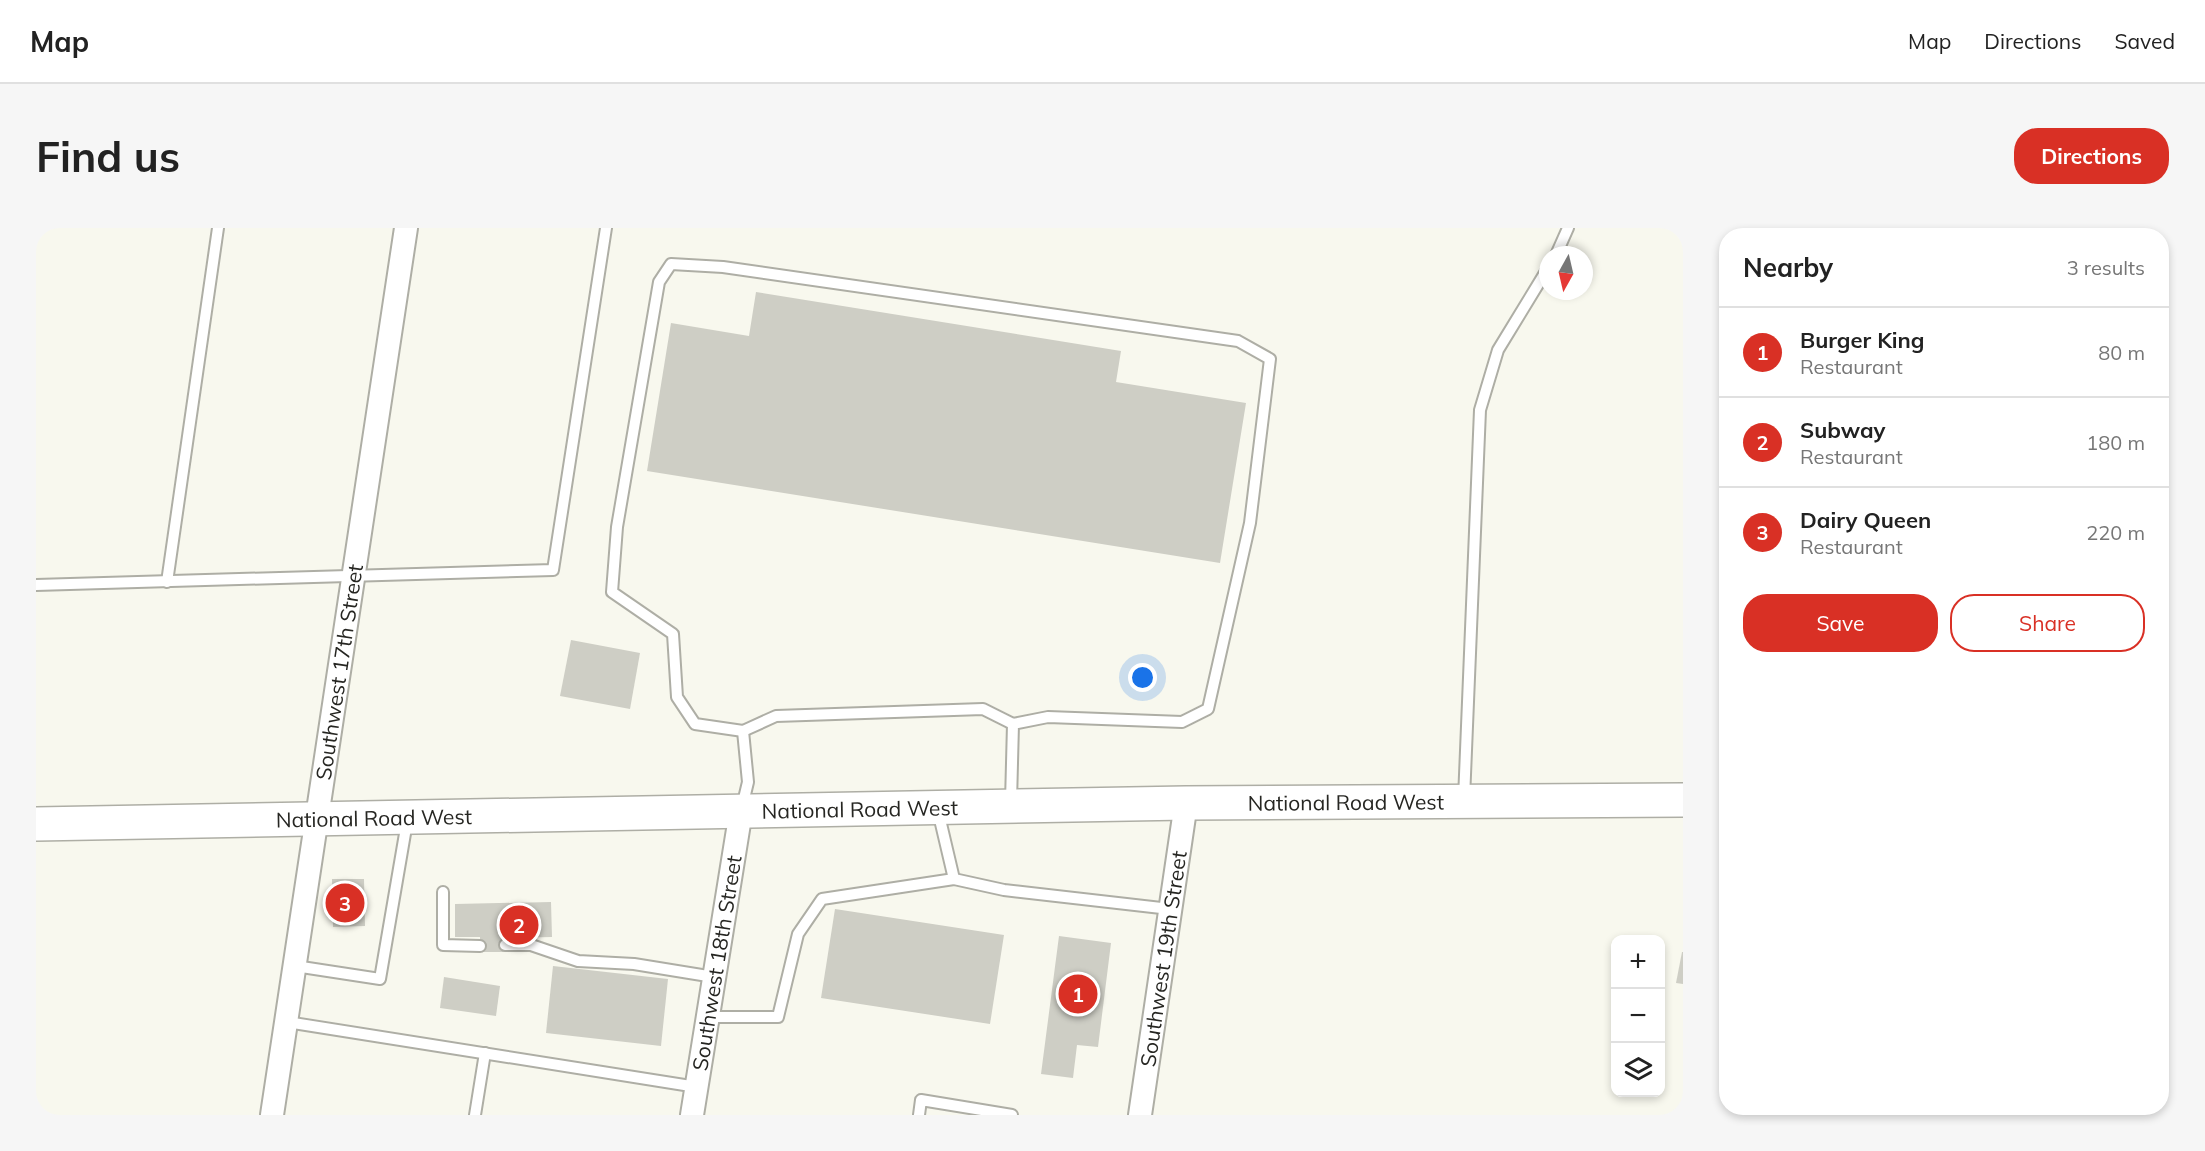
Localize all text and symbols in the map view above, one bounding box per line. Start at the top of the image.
text: Map [30,24,89,59]
text: Map [1908,28,1951,54]
text: Directions [1984,28,2081,54]
text: Saved [2114,28,2175,54]
button: Directions [2014,128,2169,184]
text: Find us [36,130,180,183]
north arrow [1539,246,1593,300]
text: Nearby [1743,251,1833,284]
text: 3 results [2067,255,2145,280]
text: Burger King [1800,326,1925,354]
text: 1 [1757,340,1769,365]
text: 80 m [2098,340,2145,365]
text: Restaurant [1800,354,1903,379]
text: Subway [1800,416,1885,444]
text: 2 [1757,430,1769,455]
text: 180 m [2086,430,2145,455]
text: Restaurant [1800,444,1903,469]
text: Dairy Queen [1800,506,1931,534]
text: 3 [1757,520,1769,545]
text: 220 m [2086,520,2145,545]
text: Restaurant [1800,534,1903,559]
street label: Southwest 17th Street [310,562,368,782]
button: Save [1743,594,1938,652]
button: Share [1950,594,2145,652]
your location [1128,663,1157,692]
street label: National Road West [1248,788,1444,816]
street label: National Road West [761,794,958,824]
street label: National Road West [276,803,472,833]
street label: Southwest 19th Street [1134,849,1192,1068]
street label: Southwest 18th Street [686,853,747,1073]
pin: 3 [326,880,364,926]
pin: 2 [500,902,538,948]
map controls [1611,935,1665,1097]
button: + [1611,935,1665,989]
pin: 1 [1058,972,1098,1017]
button: − [1611,989,1665,1043]
button: layers [1611,1043,1665,1097]

